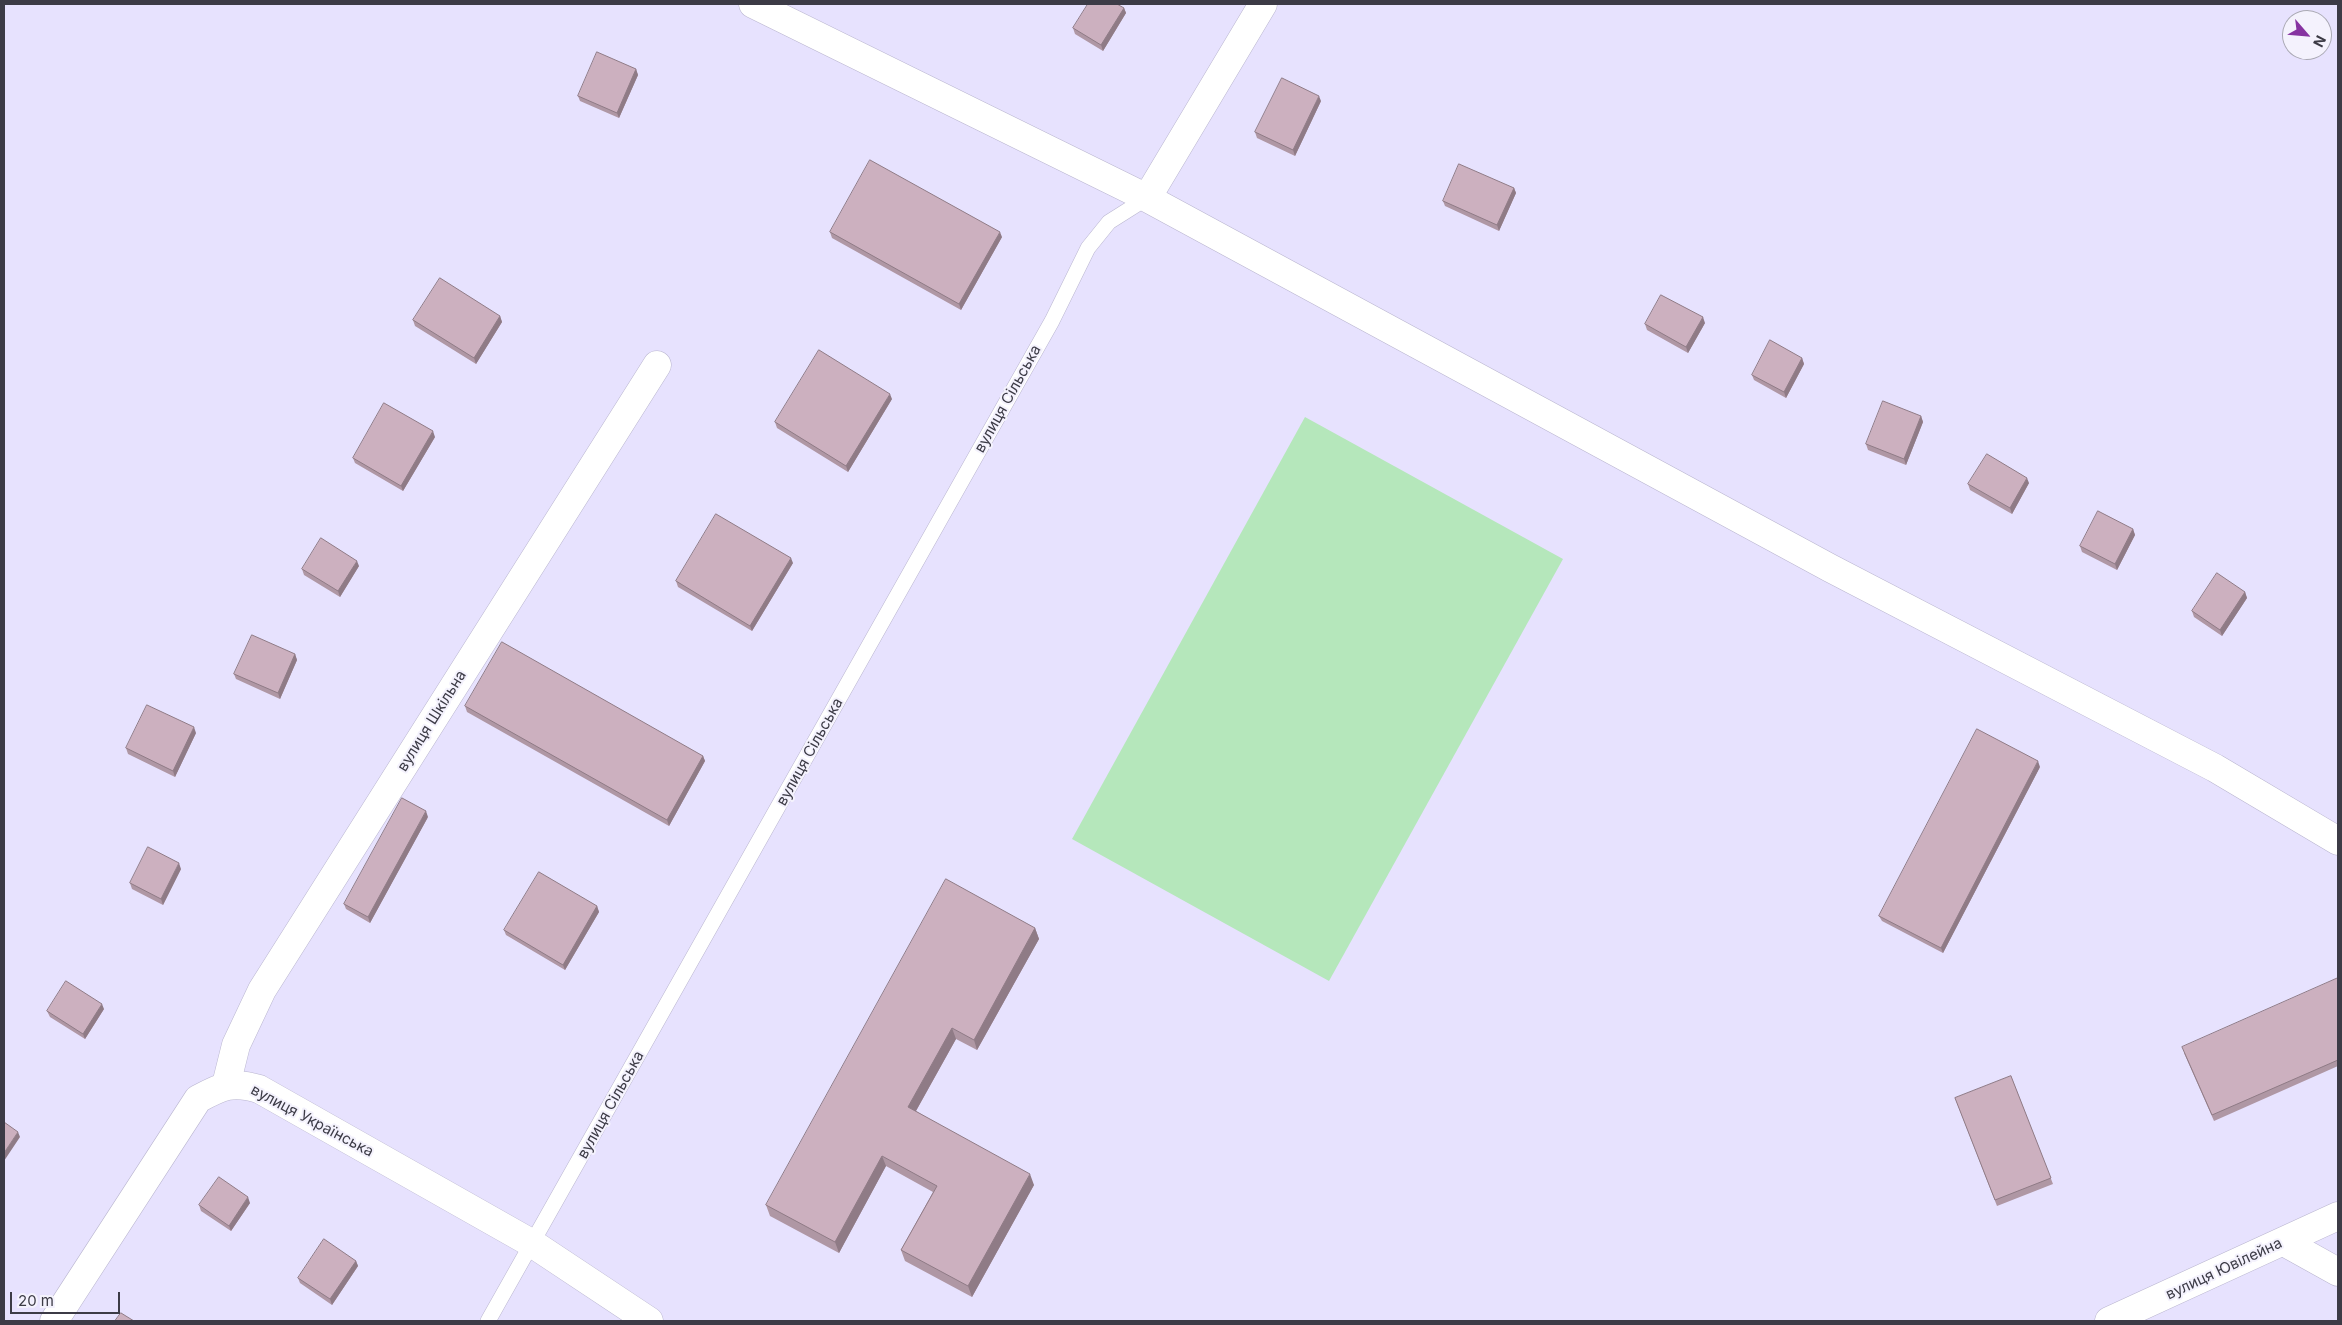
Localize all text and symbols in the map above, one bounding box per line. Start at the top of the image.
north arrow [2282,10,2332,60]
text: N [2310,33,2330,50]
street label: вулиця Сільська [971,342,1045,456]
street label: вулиця Шкільна [394,667,470,775]
street label: вулиця Сільська [773,695,847,809]
street label: вулиця Сільська [574,1048,648,1162]
street label: вулиця Українська [248,1081,376,1161]
street label: вулиця Ювілейна [2163,1234,2285,1304]
scale bar [12,1282,122,1314]
text: 20 m [18,1291,54,1310]

